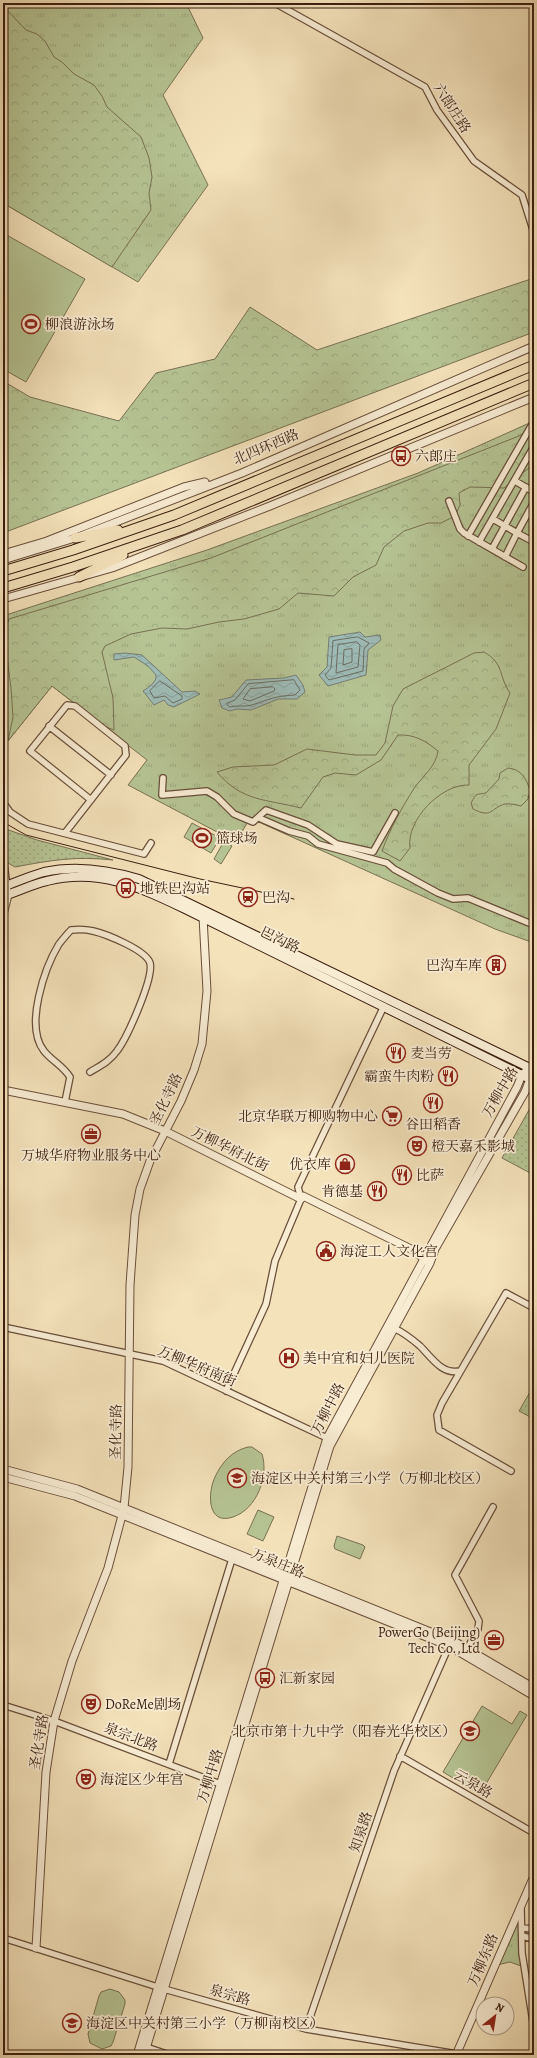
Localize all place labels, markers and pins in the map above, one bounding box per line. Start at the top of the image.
sports icon: 柳浪游泳场 [20,313,42,335]
place label: 柳浪游泳场 [45,315,115,334]
bus stop icon: 六郎庄 [390,445,412,467]
place label: 六郎庄 [415,447,457,466]
sports icon: 篮球场 [191,827,213,849]
place label: 篮球场 [216,829,258,848]
bus stop icon: 地铁巴沟站 [115,877,137,899]
place label: 地铁巴沟站 [140,879,210,898]
station icon: 巴沟 [237,886,259,908]
place label: 巴沟 [262,888,290,907]
building icon: 巴沟车库 [485,954,507,976]
place label: 巴沟车库 [426,956,482,975]
restaurant icon: 麦当劳 [385,1042,407,1064]
place label: 麦当劳 [410,1044,452,1063]
restaurant icon: 霸蛮牛肉粉 [437,1065,459,1087]
place label: 霸蛮牛肉粉 [364,1067,434,1086]
restaurant icon: 谷田稻香 [422,1092,444,1114]
supermarket icon: 北京华联万柳购物中心 [381,1105,403,1127]
place label: 北京华联万柳购物中心 [238,1107,378,1126]
place label: 谷田稻香 [405,1115,461,1134]
office icon: 万城华府物业服务中心 [80,1123,102,1145]
theatre icon: 橙天嘉禾影城 [406,1135,428,1157]
place label: 橙天嘉禾影城 [431,1137,515,1156]
place label: 万城华府物业服务中心 [21,1146,161,1165]
shop icon: 优衣库 [334,1153,356,1175]
place label: 优衣库 [289,1155,331,1174]
restaurant icon: 比萨 [391,1164,413,1186]
place label: 比萨 [416,1166,444,1185]
restaurant icon: 肯德基 [366,1180,388,1202]
place label: 肯德基 [321,1182,363,1201]
public building icon: 海淀工人文化宫 [315,1240,337,1262]
place label: 海淀工人文化宫 [340,1242,438,1261]
hospital icon: 美中宜和妇儿医院 [278,1347,300,1369]
place label: 美中宜和妇儿医院 [303,1349,415,1368]
school or university icon: 海淀区中关村第三小学（万柳北校区） [226,1467,248,1489]
place label: 海淀区中关村第三小学（万柳北校区） [251,1469,489,1488]
place label: PowerGo (Beijing) Tech Co.,Ltd [378,1623,480,1658]
office icon: PowerGo (Beijing) Tech Co.,Ltd [483,1629,505,1651]
bus stop icon: 汇新家园 [254,1667,276,1689]
place label: 汇新家园 [279,1669,335,1688]
theatre icon: DoReMe剧场 [80,1693,102,1715]
place label: DoReMe剧场 [105,1695,182,1714]
school or university icon: 北京市第十九中学（阳春光华校区） [459,1720,481,1742]
place label: 北京市第十九中学（阳春光华校区） [232,1722,456,1741]
theatre icon: 海淀区少年宫 [75,1768,97,1790]
place label: 海淀区少年宫 [100,1770,184,1789]
school or university icon: 海淀区中关村第三小学（万柳南校区） [61,2012,83,2034]
place label: 海淀区中关村第三小学（万柳南校区） [86,2014,324,2033]

